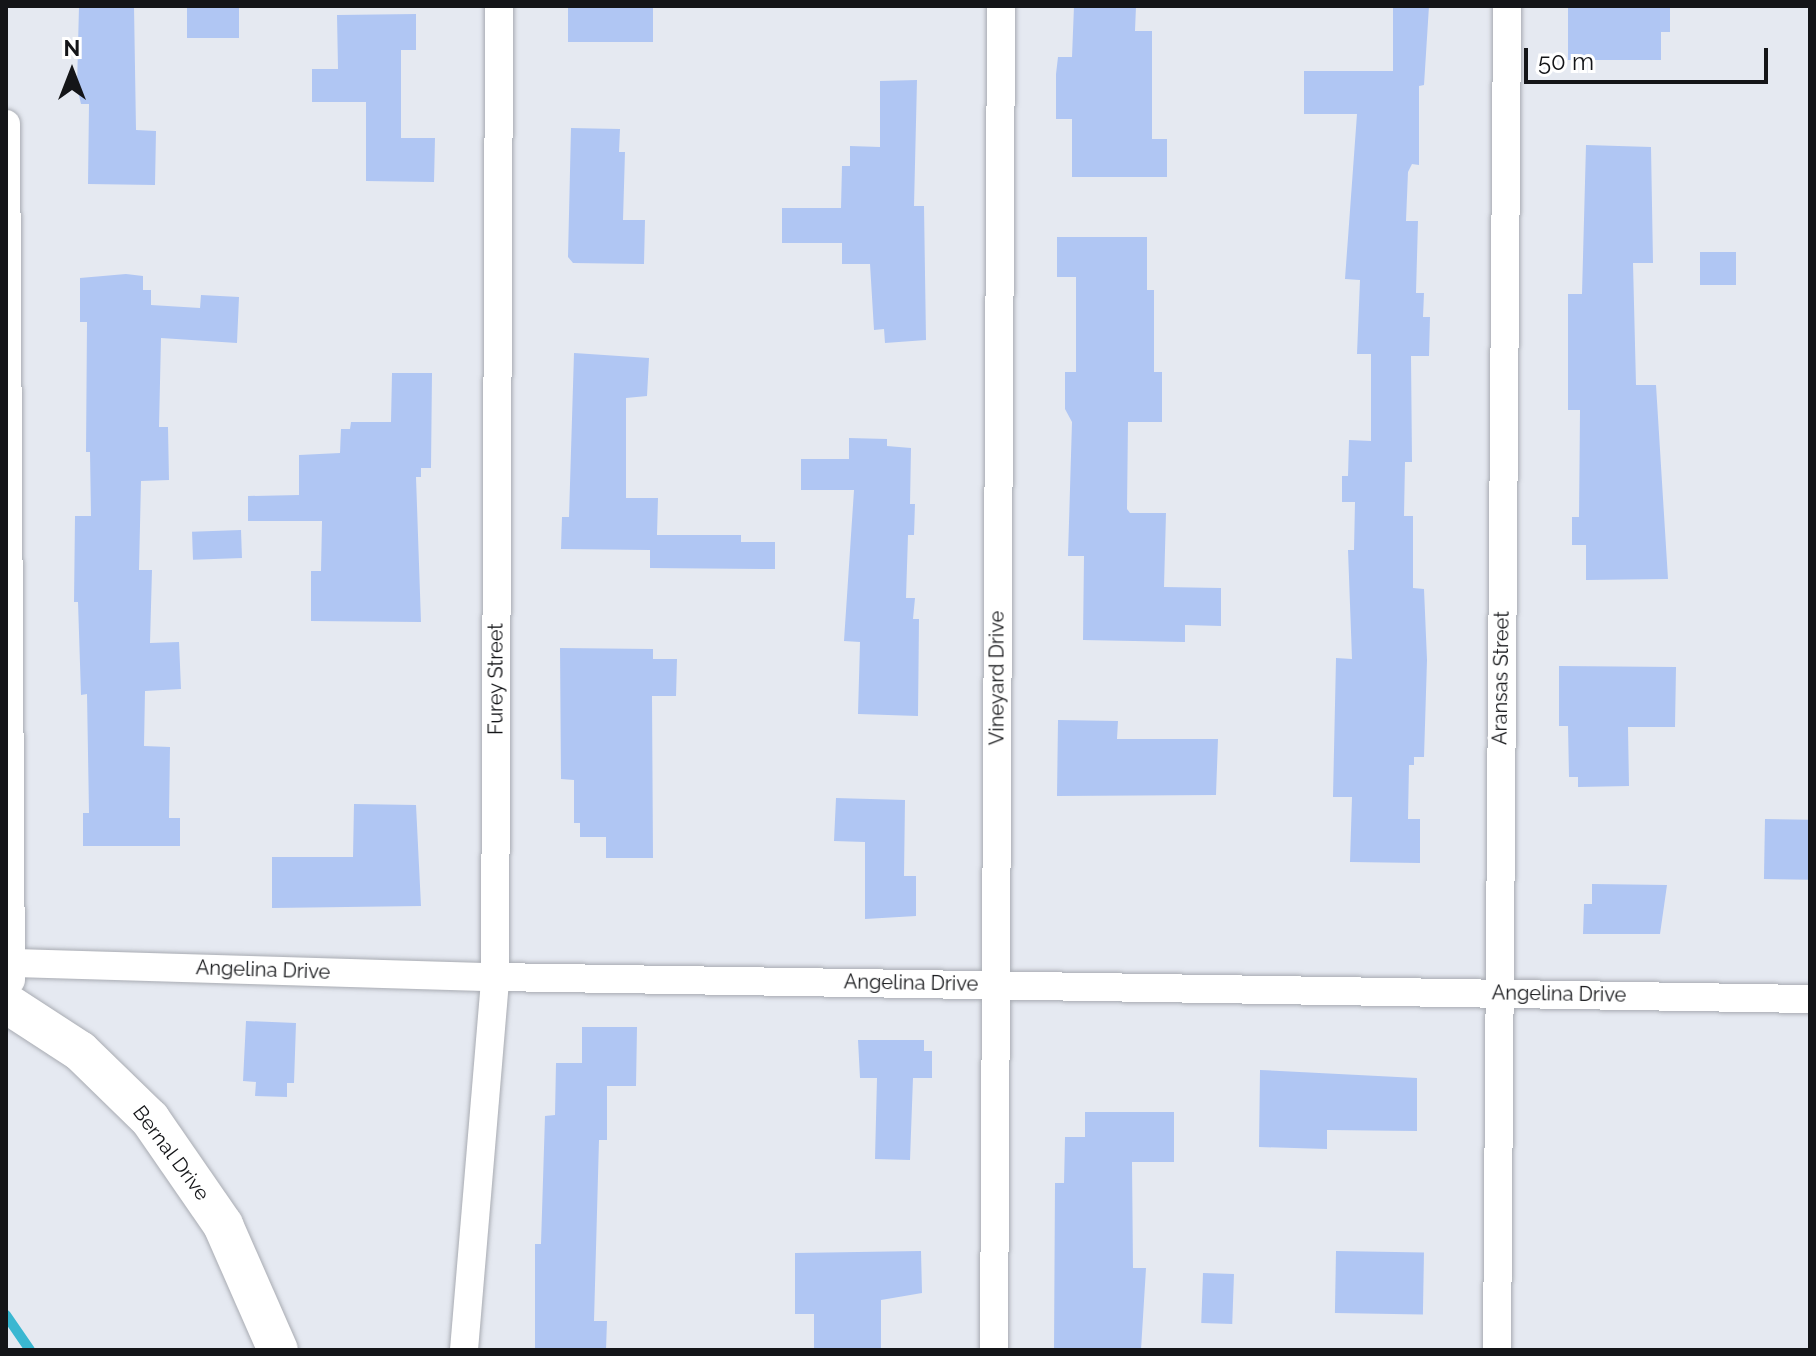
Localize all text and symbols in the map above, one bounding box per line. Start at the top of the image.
north arrow [32,32,112,112]
scale bar [1528,32,1772,82]
text: N [64,35,80,61]
text: 50 m [1538,47,1594,76]
street label: Vineyard Drive [985,611,1009,745]
street label: Aransas Street [1488,611,1514,745]
street label: Furey Street [484,623,508,735]
street label: Angelina Drive [195,956,331,984]
street label: Angelina Drive [844,970,978,996]
street label: Angelina Drive [1492,981,1626,1007]
street label: Bernal Drive [127,1101,215,1205]

